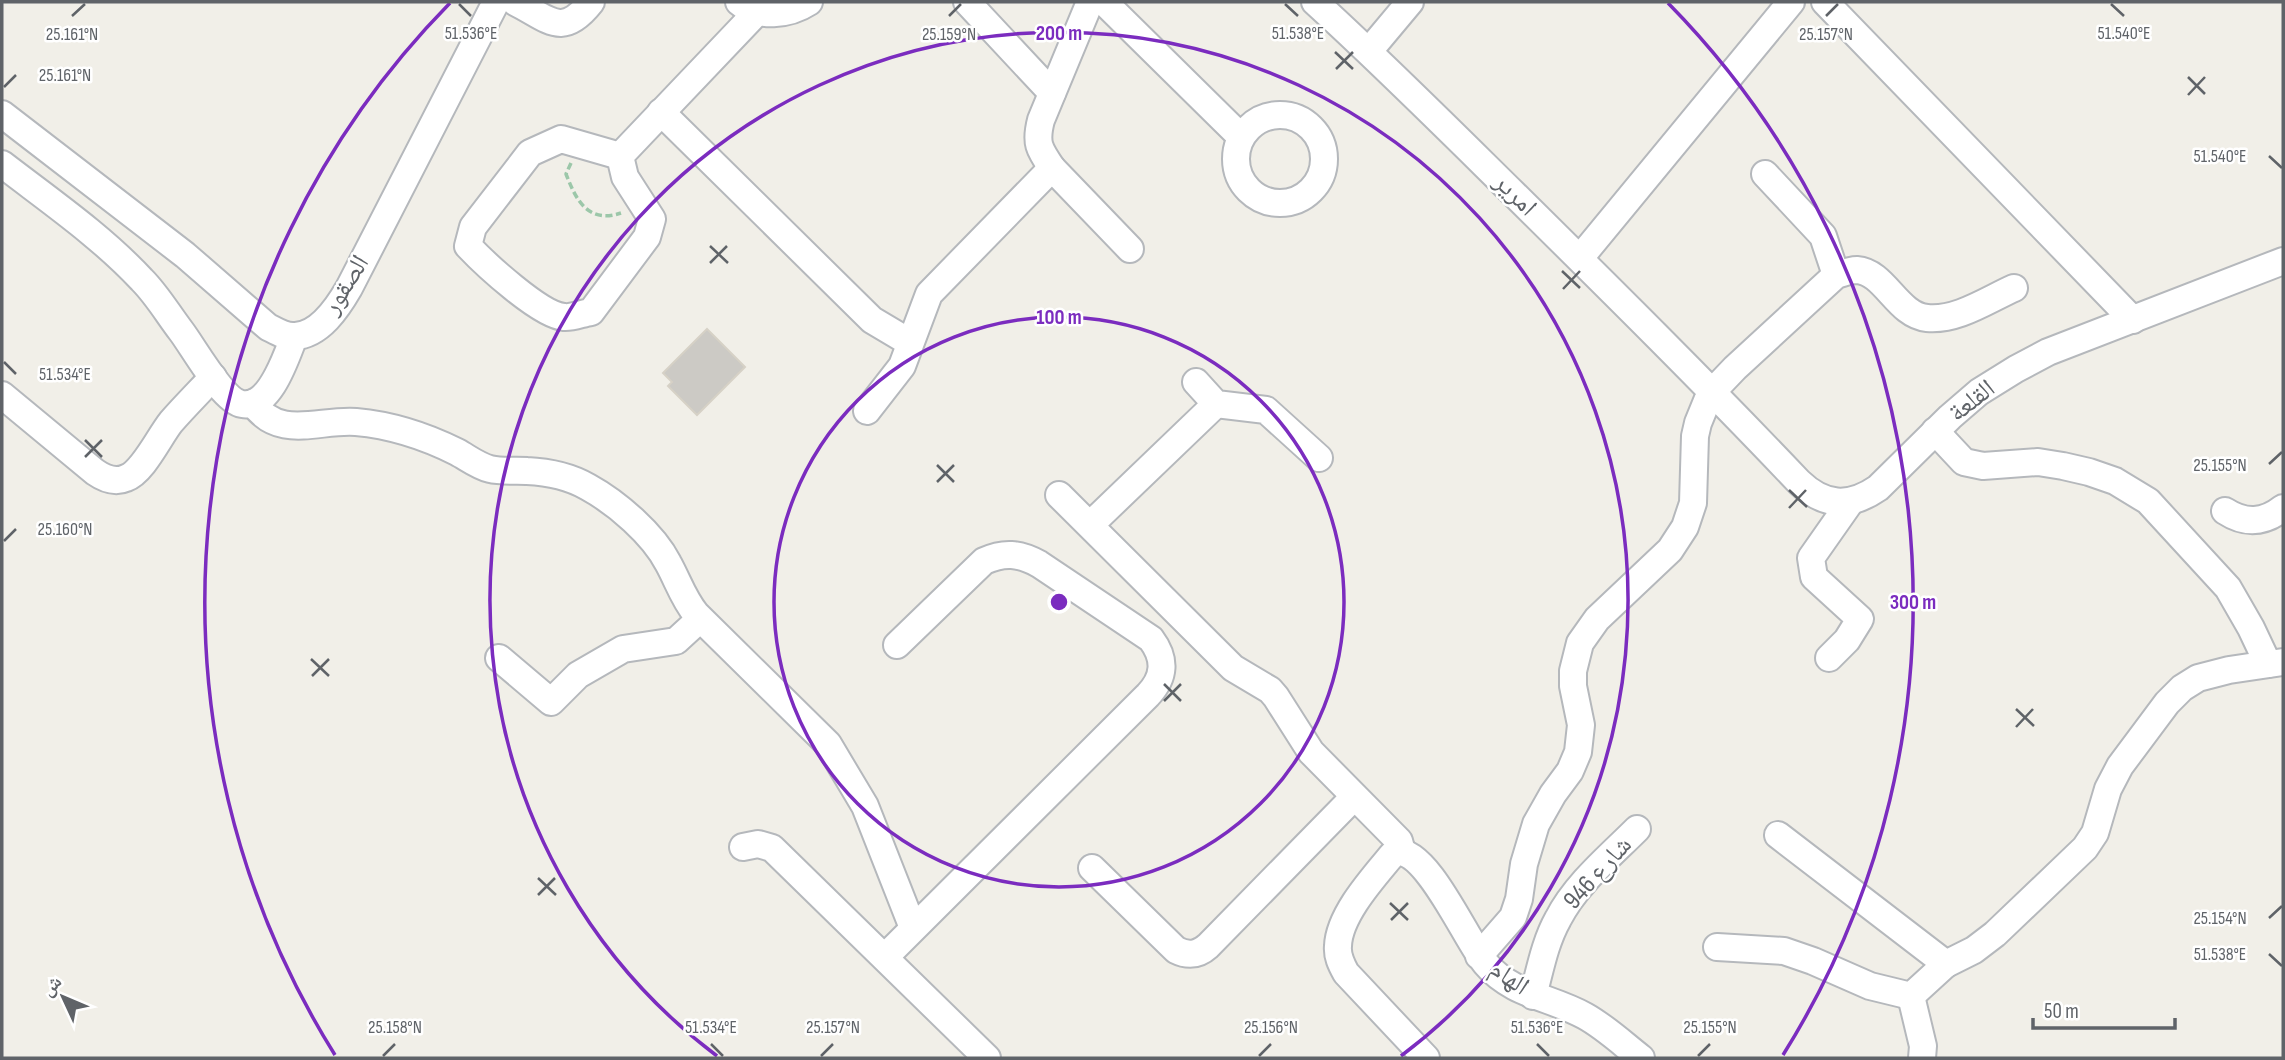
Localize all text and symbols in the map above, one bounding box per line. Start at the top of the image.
text: 200 m [1036,21,1082,46]
text: 51.536°E [445,23,497,44]
text: 51.538°E [1272,23,1324,44]
text: 51.540°E [2098,23,2150,44]
text: 25.161°N [46,24,98,45]
text: 25.159°N [922,24,976,45]
text: 25.157°N [1799,24,1853,45]
text: 25.161°N [39,65,91,86]
text: 51.540°E [2194,146,2246,167]
street label: امرير [1486,166,1543,223]
street label: الصقور [315,250,376,321]
text: 100 m [1036,305,1082,330]
text: 51.534°E [39,364,91,385]
street label: القلعة [1942,373,2002,429]
text: 25.155°N [2193,455,2247,476]
text: 25.160°N [38,519,92,540]
centre of rings [1047,590,1071,614]
text: 300 m [1890,590,1936,615]
street label: شارع 946 [1557,830,1639,916]
text: 25.154°N [2193,908,2247,929]
text: 51.538°E [2194,944,2246,965]
street label: الهام [1483,954,1535,1003]
north arrow [28,962,98,1032]
text: ش [37,971,67,1001]
scale bar [2033,986,2175,1030]
text: 50 m [2044,999,2079,1024]
text: 25.158°N [368,1017,422,1038]
text: 51.534°E [685,1017,737,1038]
text: 25.157°N [806,1017,860,1038]
text: 25.156°N [1244,1017,1298,1038]
text: 51.536°E [1511,1017,1563,1038]
text: 25.155°N [1683,1017,1737,1038]

